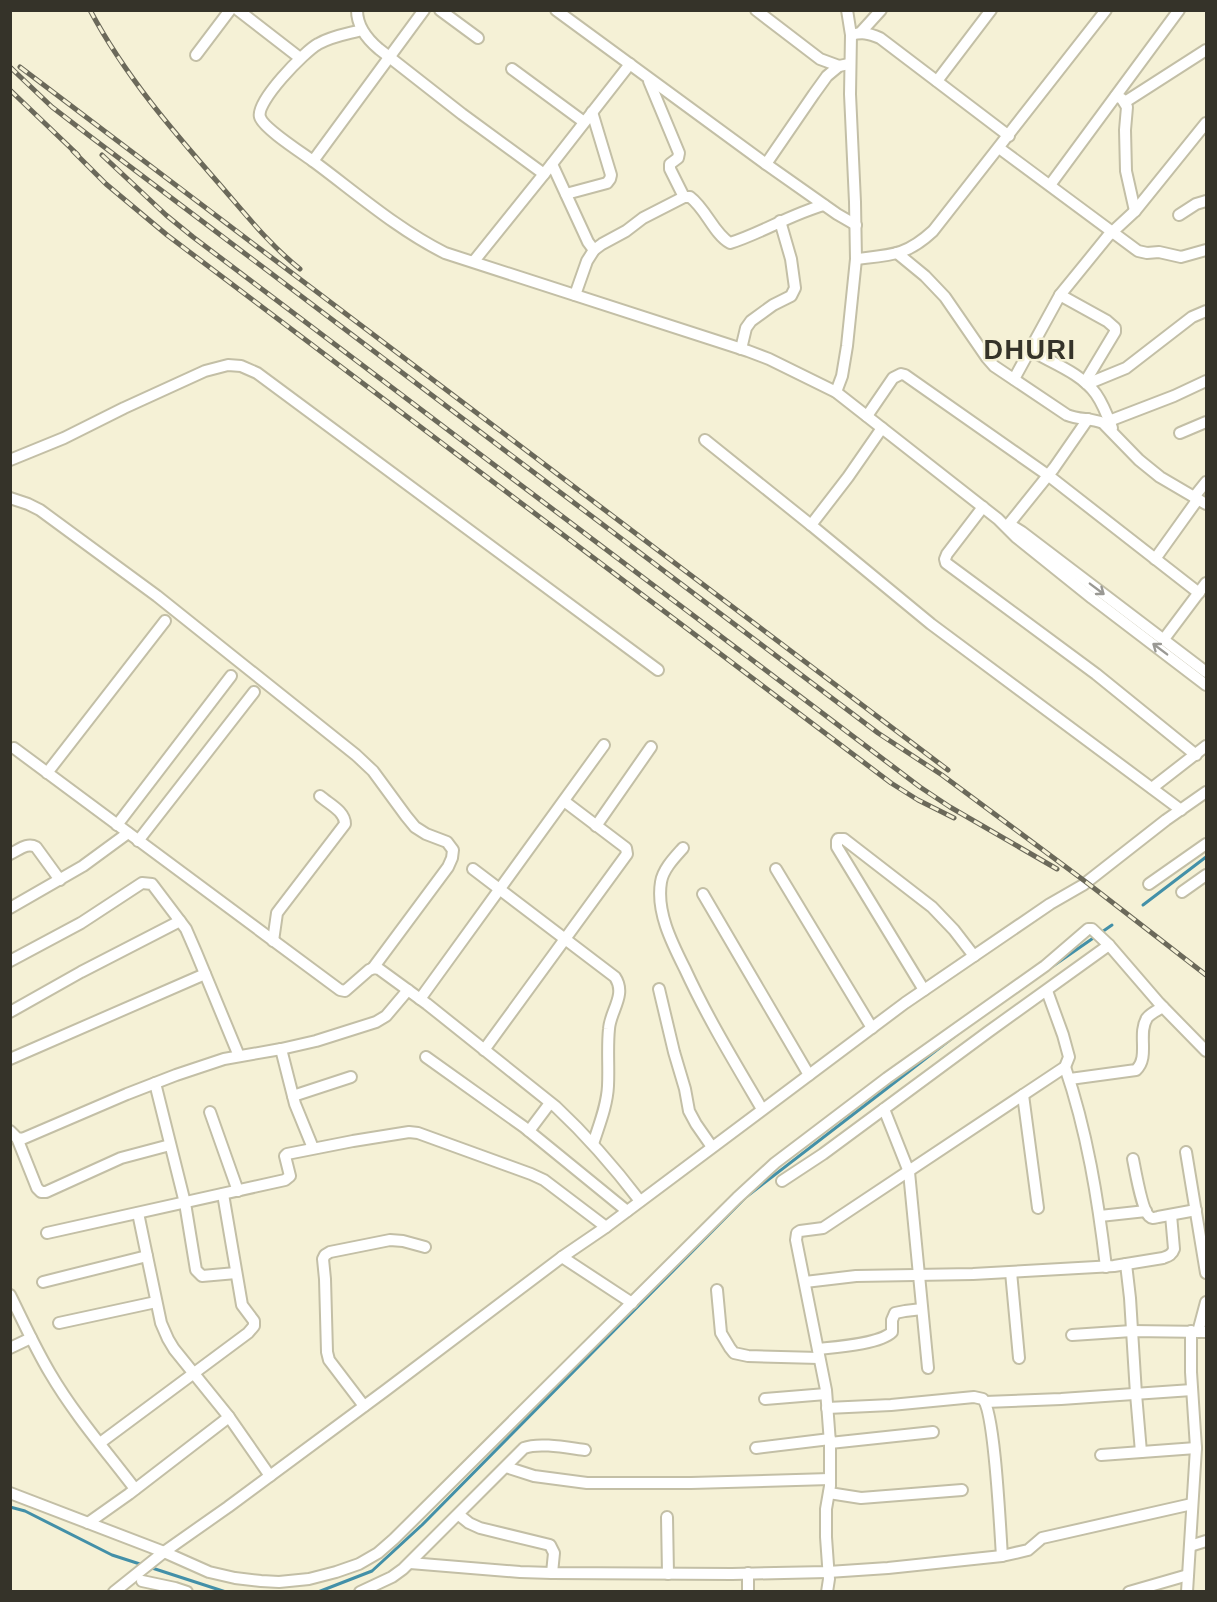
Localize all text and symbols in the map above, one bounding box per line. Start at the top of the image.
district label: DHURI [984,335,1077,365]
one-way arrow [1089,582,1105,595]
one-way arrow [1153,643,1169,655]

